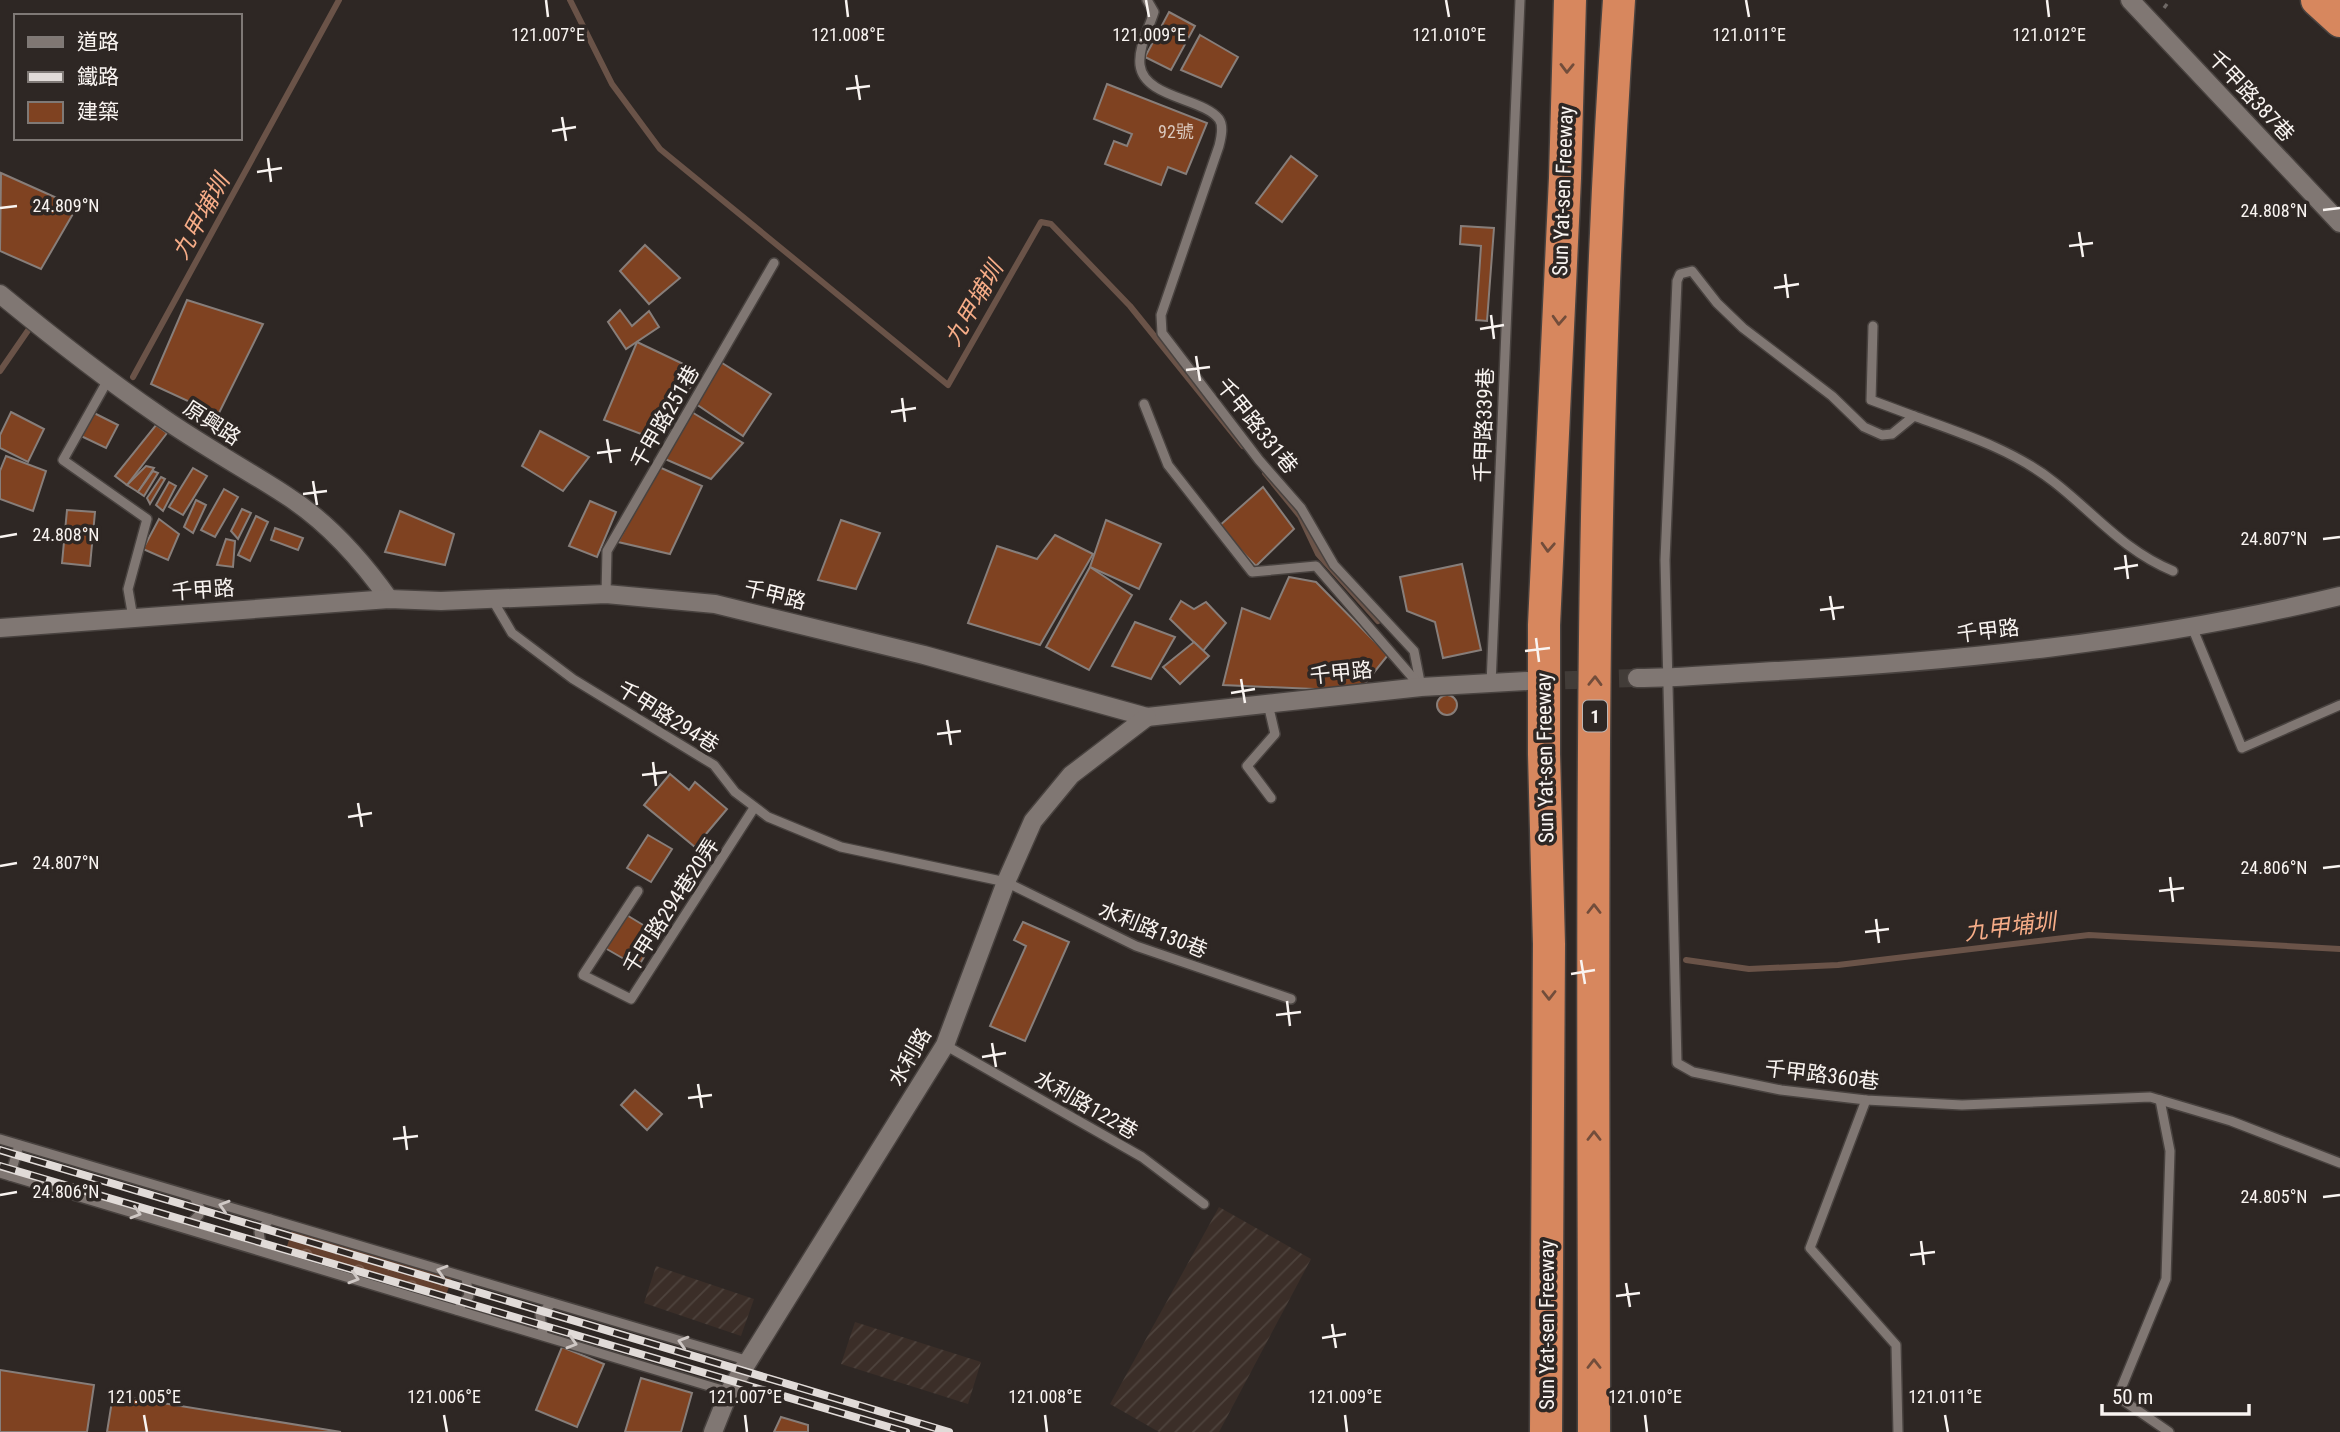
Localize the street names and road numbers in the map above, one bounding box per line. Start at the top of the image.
street label: 千甲路387巷 [2203,46,2299,146]
street label: Sun Yat-sen Freeway [1548,105,1578,276]
street label: 千甲路251巷 [626,361,704,473]
street label: 千甲路339巷 [1470,367,1498,483]
street label: 千甲路331巷 [1211,374,1303,478]
street label: 原興路 [179,396,245,450]
street label: 千甲路 [171,576,235,604]
street label: 千甲路 [742,576,808,614]
street label: 千甲路 [1955,615,2021,647]
street label: 千甲路 [1308,658,1374,688]
street label: Sun Yat-sen Freeway [1532,672,1558,843]
street label: 千甲路294巷 [613,676,723,758]
road number: 1 [1583,701,1607,732]
street label: 千甲路294巷20弄 [618,834,724,978]
street label: 水利路130巷 [1095,897,1211,963]
street label: 水利路 [884,1024,936,1090]
street label: 千甲路360巷 [1763,1056,1881,1094]
street label: 水利路122巷 [1030,1066,1142,1144]
street label: Sun Yat-sen Freeway [1535,1240,1559,1410]

